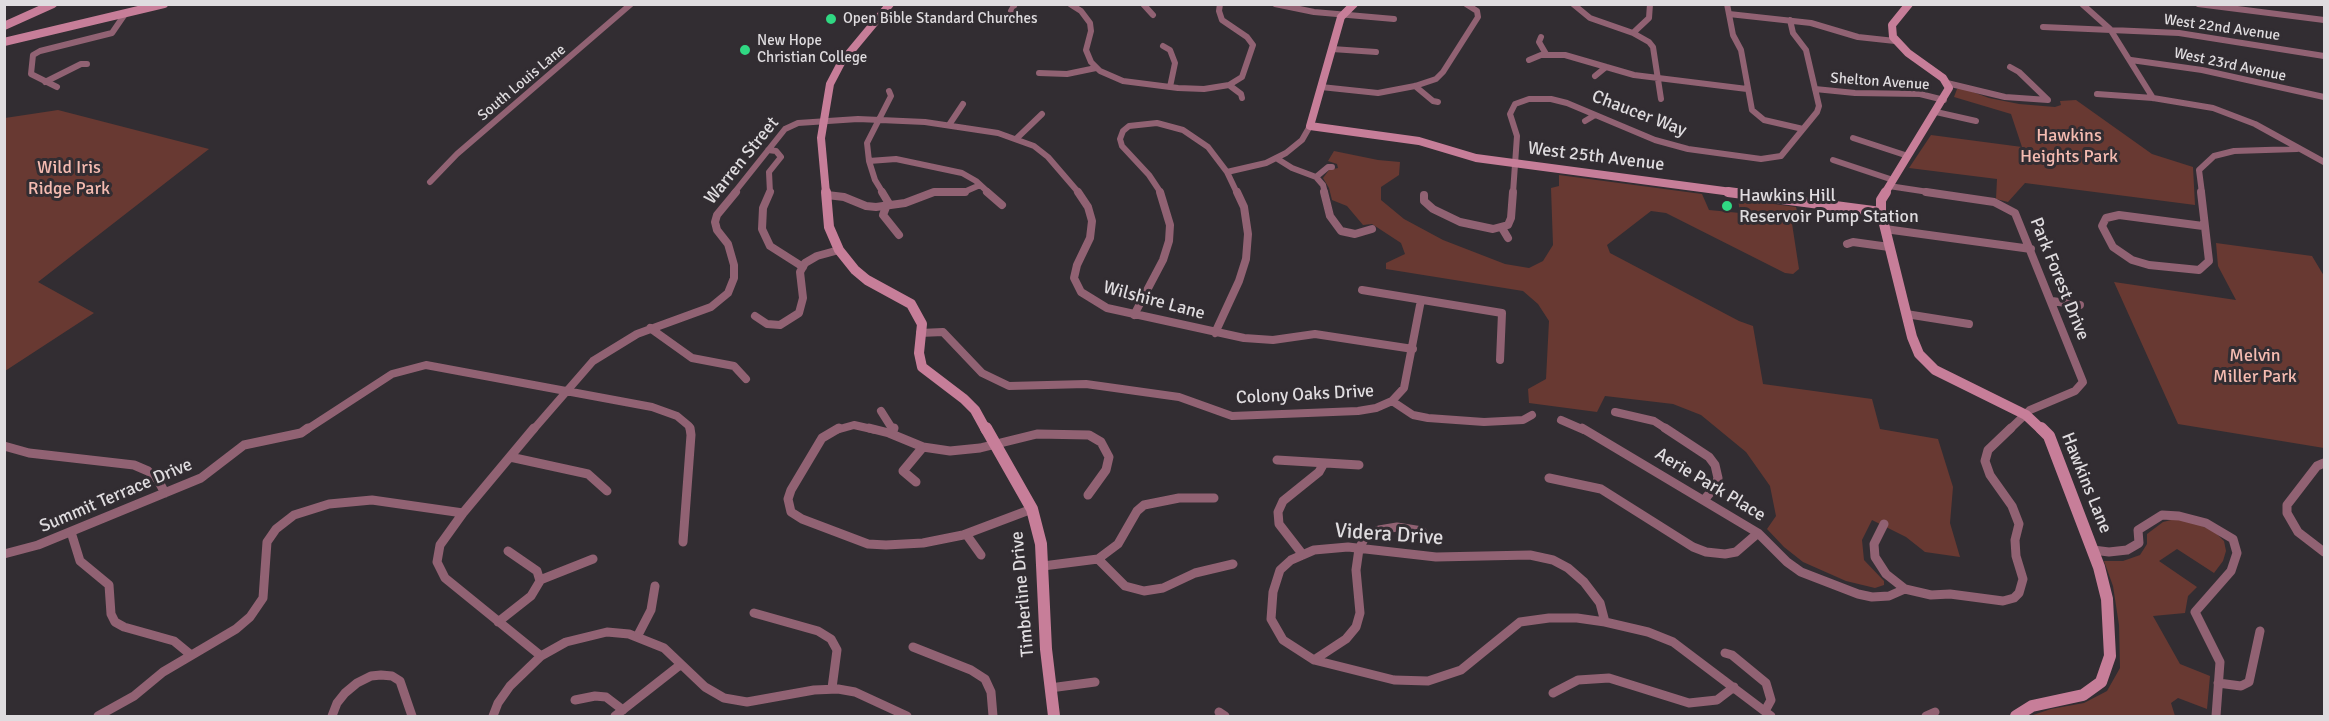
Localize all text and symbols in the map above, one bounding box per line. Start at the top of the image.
place label: Open Bible Standard Churches [843,10,1037,28]
street label: West 22nd Avenue [2163,11,2281,45]
marker: Open Bible Standard Churches [824,12,838,26]
place label: New Hope Christian College [757,32,867,67]
street label: South Louis Lane [474,41,570,125]
marker: New Hope Christian College [738,43,752,57]
street label: West 23rd Avenue [2172,44,2288,86]
street label: Shelton Avenue [1830,70,1930,94]
street label: Chaucer Way [1589,86,1689,142]
street label: Warren Street [700,113,784,209]
park label: Hawkins Heights Park [2020,125,2118,168]
street label: West 25th Avenue [1526,138,1666,176]
park label: Wild Iris Ridge Park [28,157,110,200]
place label: Hawkins Hill Reservoir Pump Station [1739,185,1919,228]
marker: Hawkins Hill Reservoir Pump Station [1720,199,1734,213]
street label: Park Forest Drive [2025,214,2093,344]
street label: Wilshire Lane [1101,277,1207,325]
park label: Melvin Miller Park [2213,345,2297,388]
street label: Colony Oaks Drive [1235,381,1375,409]
street label: Hawkins Lane [2056,429,2116,537]
street label: Aerie Park Place [1651,444,1769,526]
street label: Summit Terrace Drive [36,454,196,538]
street label: Videra Drive [1334,519,1444,551]
street label: Timberline Drive [1007,530,1039,658]

